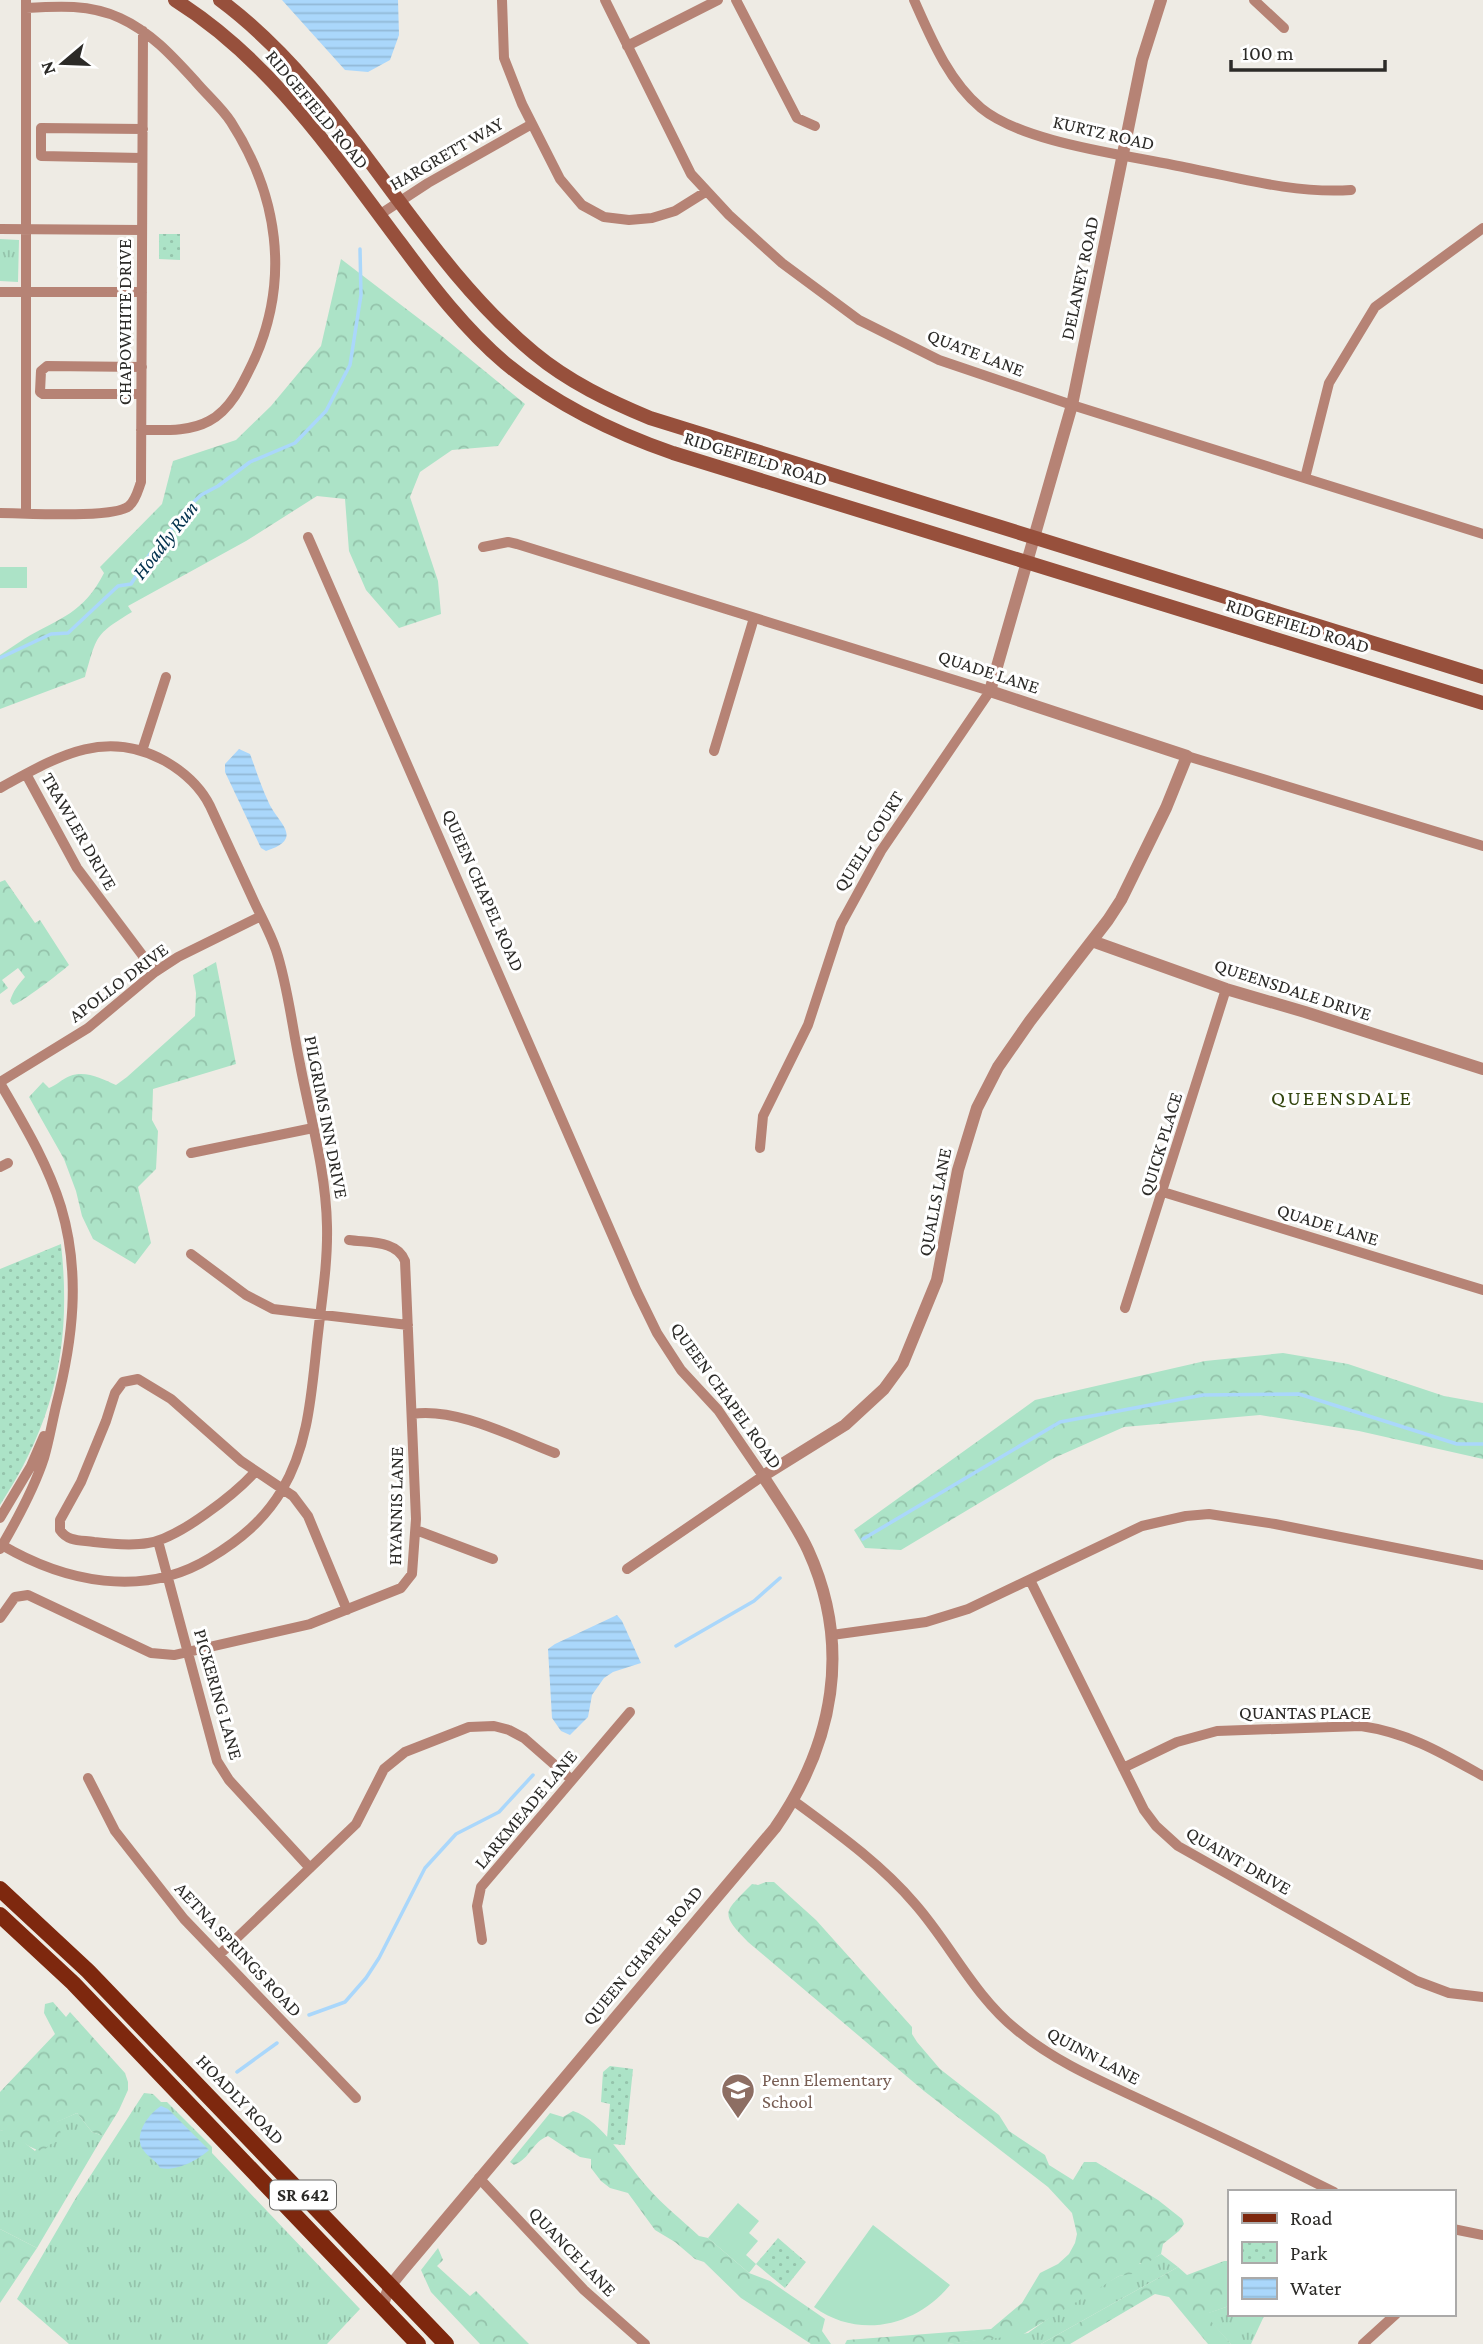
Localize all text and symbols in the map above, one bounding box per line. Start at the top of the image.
north arrow [28,28,98,98]
scale bar [1231,28,1385,72]
text: 100 m [1242,41,1294,65]
street label: RIDGEFIELD ROAD [262,46,374,173]
text: N [35,59,59,78]
street label: KURTZ ROAD [1051,111,1157,154]
street label: HARGRETT WAY [386,112,508,194]
street label: DELANEY ROAD [1056,214,1103,342]
street label: CHAPOWHITE DRIVE [114,239,135,405]
street label: QUATE LANE [924,324,1027,381]
street label: RIDGEFIELD ROAD [682,427,830,490]
water label: Hoadly Run [127,496,203,584]
street label: RIDGEFIELD ROAD [1224,594,1372,657]
street label: QUADE LANE [936,645,1042,698]
street label: TRAWLER DRIVE [37,769,122,894]
street label: QUELL COURT [829,787,908,895]
street label: QUEEN CHAPEL ROAD [438,806,529,975]
street label: APOLLO DRIVE [65,938,172,1026]
street label: QUEENSDALE DRIVE [1212,954,1374,1025]
street label: PILGRIMS INN DRIVE [300,1034,353,1200]
district label: QUEENSDALE [1271,1086,1413,1110]
street label: QUICK PLACE [1135,1090,1186,1199]
street label: QUALLS LANE [914,1146,955,1258]
street label: QUADE LANE [1274,1199,1381,1250]
street label: QUEEN CHAPEL ROAD [667,1318,787,1472]
street label: HYANNIS LANE [384,1446,407,1566]
street label: PICKERING LANE [190,1626,247,1762]
street label: QUANTAS PLACE [1239,1702,1371,1723]
street label: LARKMEADE LANE [470,1746,581,1873]
street label: QUAINT DRIVE [1182,1822,1295,1899]
street label: AETNA SPRINGS ROAD [171,1878,306,2021]
street label: QUEEN CHAPEL ROAD [578,1881,707,2029]
street label: QUINN LANE [1044,2022,1144,2089]
street label: HOADLY ROAD [192,2050,289,2149]
place label: Penn Elementary School [762,2069,892,2112]
school or university icon: Penn Elementary School [719,2071,757,2120]
road number: SR 642 [270,2180,336,2210]
legend [1228,2190,1455,2316]
street label: QUANCE LANE [525,2202,621,2300]
text: Road [1290,2206,1333,2230]
text: Park [1290,2241,1327,2265]
text: Water [1290,2276,1342,2300]

